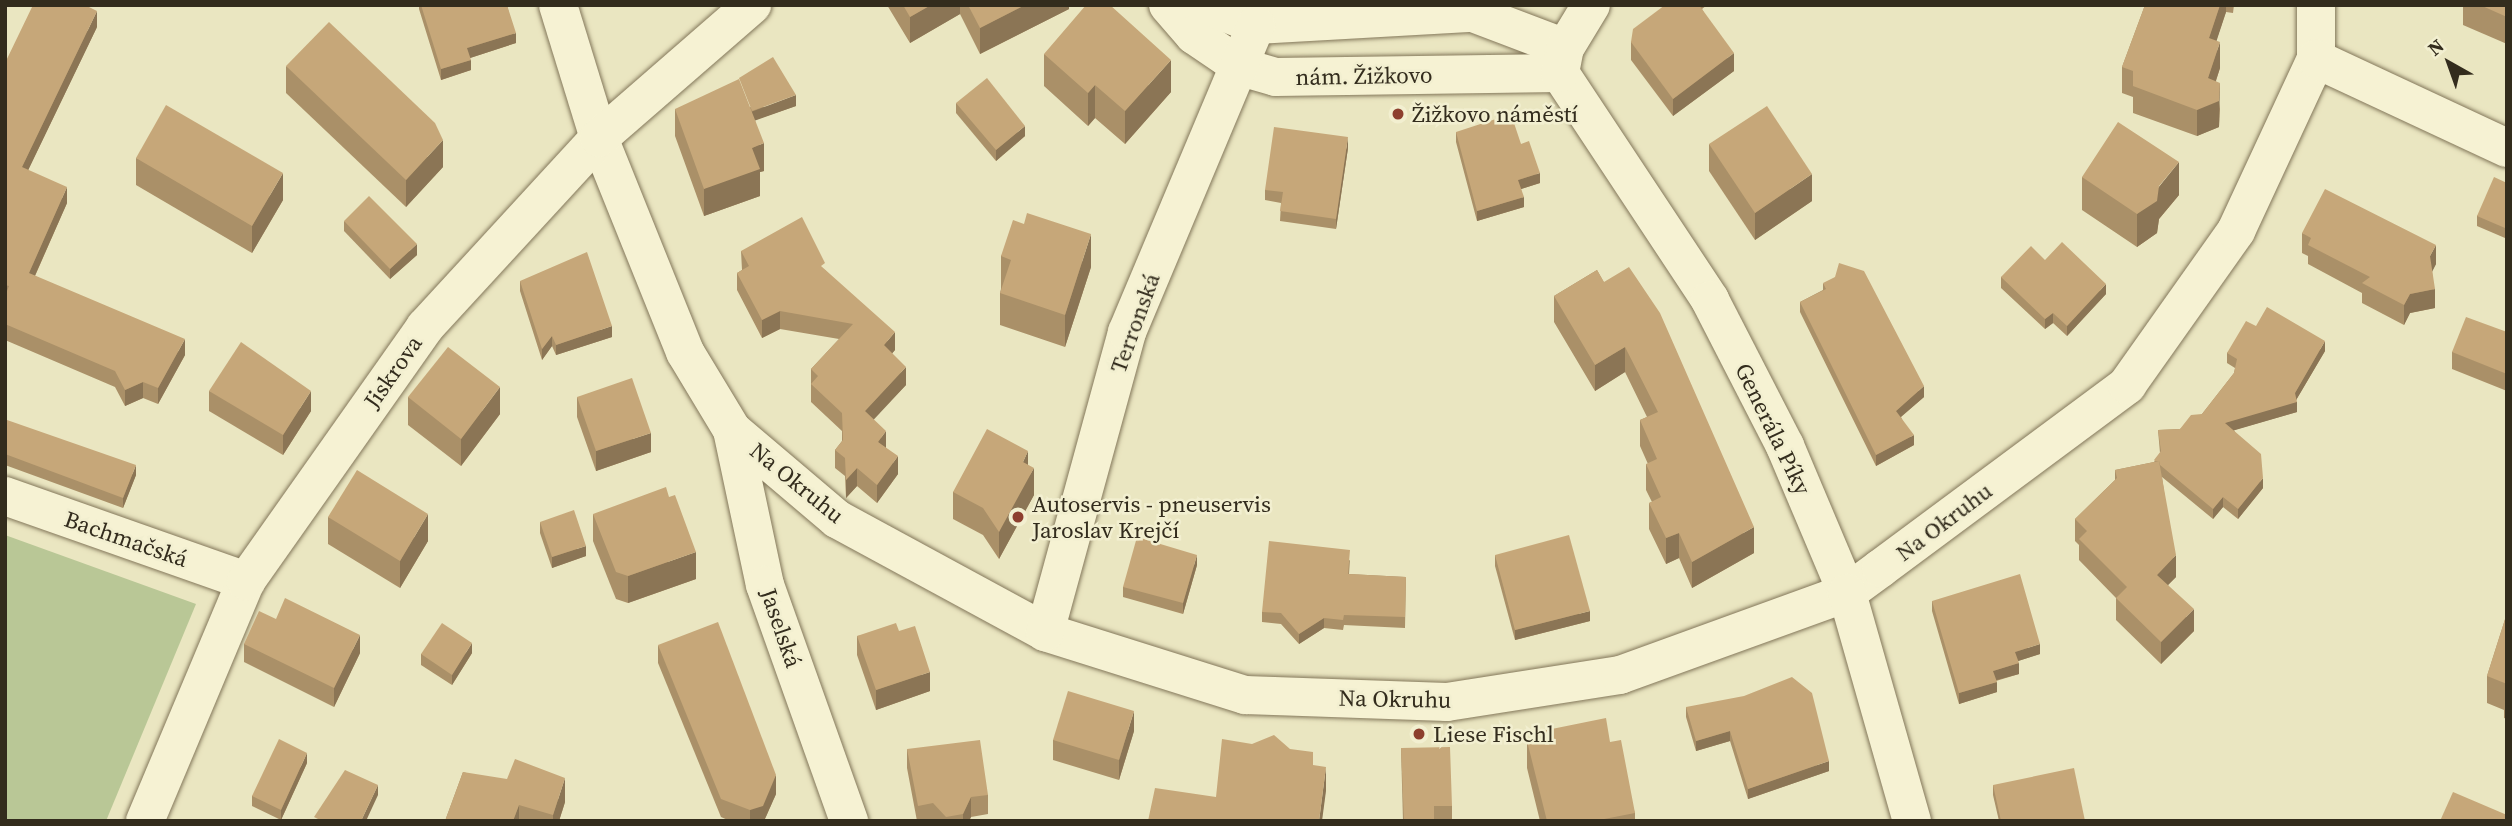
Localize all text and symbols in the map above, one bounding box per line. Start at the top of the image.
north arrow [2414,28,2484,98]
text: N [2422,33,2449,61]
street label: nám. Žižkovo [1295,61,1433,91]
place label: Žižkovo náměstí [1412,100,1578,128]
marker: Žižkovo náměstí [1390,106,1406,122]
street label: Terronská [1104,269,1166,377]
street label: Jiskrova [358,330,428,414]
street label: Generála Píky [1729,359,1817,499]
street label: Na Okruhu [744,437,850,529]
street label: Na Okruhu [1891,477,1997,567]
place label: Autoservis - pneuservis Jaroslav Krejčí [1032,490,1271,544]
street label: Bachmačská [61,505,191,573]
marker: Autoservis - pneuservis Jaroslav Krejčí [1010,509,1026,525]
street label: Jaselská [755,585,807,671]
street label: Na Okruhu [1338,684,1452,714]
place label: Liese Fischl [1433,720,1554,748]
marker: Liese Fischl [1411,726,1427,742]

